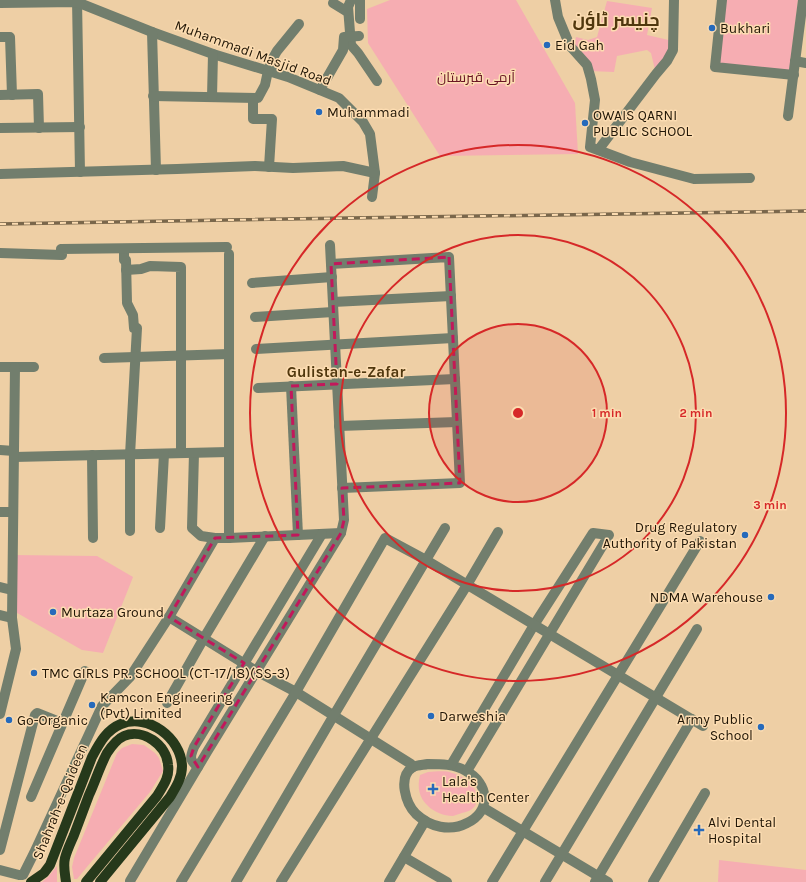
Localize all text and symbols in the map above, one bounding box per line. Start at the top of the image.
district label: چنیسر ٹاؤن [572,9,660,32]
street label: Muhammadi Masjid Road [172,17,334,89]
place label: Bukhari [720,20,770,37]
marker: Bukhari [707,23,717,33]
place label: Eid Gah [555,37,604,54]
marker: Eid Gah [542,40,552,50]
park label: آرمی قبرستان [437,69,515,86]
place label: Muhammadi [327,104,410,121]
marker: Muhammadi [314,107,324,117]
place label: OWAIS QARNI PUBLIC SCHOOL [593,107,692,140]
marker: OWAIS QARNI PUBLIC SCHOOL [580,118,590,128]
district label: Gulistan-e-Zafar [287,363,405,381]
centre of rings [511,406,525,420]
text: 1 min [592,406,622,420]
text: 2 min [679,406,713,420]
text: 3 min [753,498,787,512]
place label: Drug Regulatory Authority of Pakistan [603,519,737,552]
marker: Drug Regulatory Authority of Pakistan [740,530,750,540]
place label: NDMA Warehouse [650,589,763,606]
marker: NDMA Warehouse [766,592,776,602]
place label: Murtaza Ground [61,604,164,621]
marker: Murtaza Ground [48,607,58,617]
place label: TMC GIRLS PR. SCHOOL (CT-17/18)(SS-3) [42,665,290,682]
marker: TMC GIRLS PR. SCHOOL (CT-17/18)(SS-3) [29,668,39,678]
place label: Kamcon Engineering (Pvt) Limited [100,689,233,722]
marker: Kamcon Engineering (Pvt) Limited [87,700,97,710]
place label: Darweshia [439,708,506,725]
marker: Darweshia [426,711,436,721]
place label: Army Public School [677,711,753,744]
place label: Go-Organic [17,712,88,729]
marker: Go-Organic [4,715,14,725]
marker: Army Public School [756,722,766,732]
street label: Shahrah-e-Qaideen [29,742,91,862]
place label: Lala's Health Center [442,773,530,806]
marker: Lala's Health Center [427,783,439,795]
place label: Alvi Dental Hospital [708,814,776,847]
marker: Alvi Dental Hospital [693,824,705,836]

